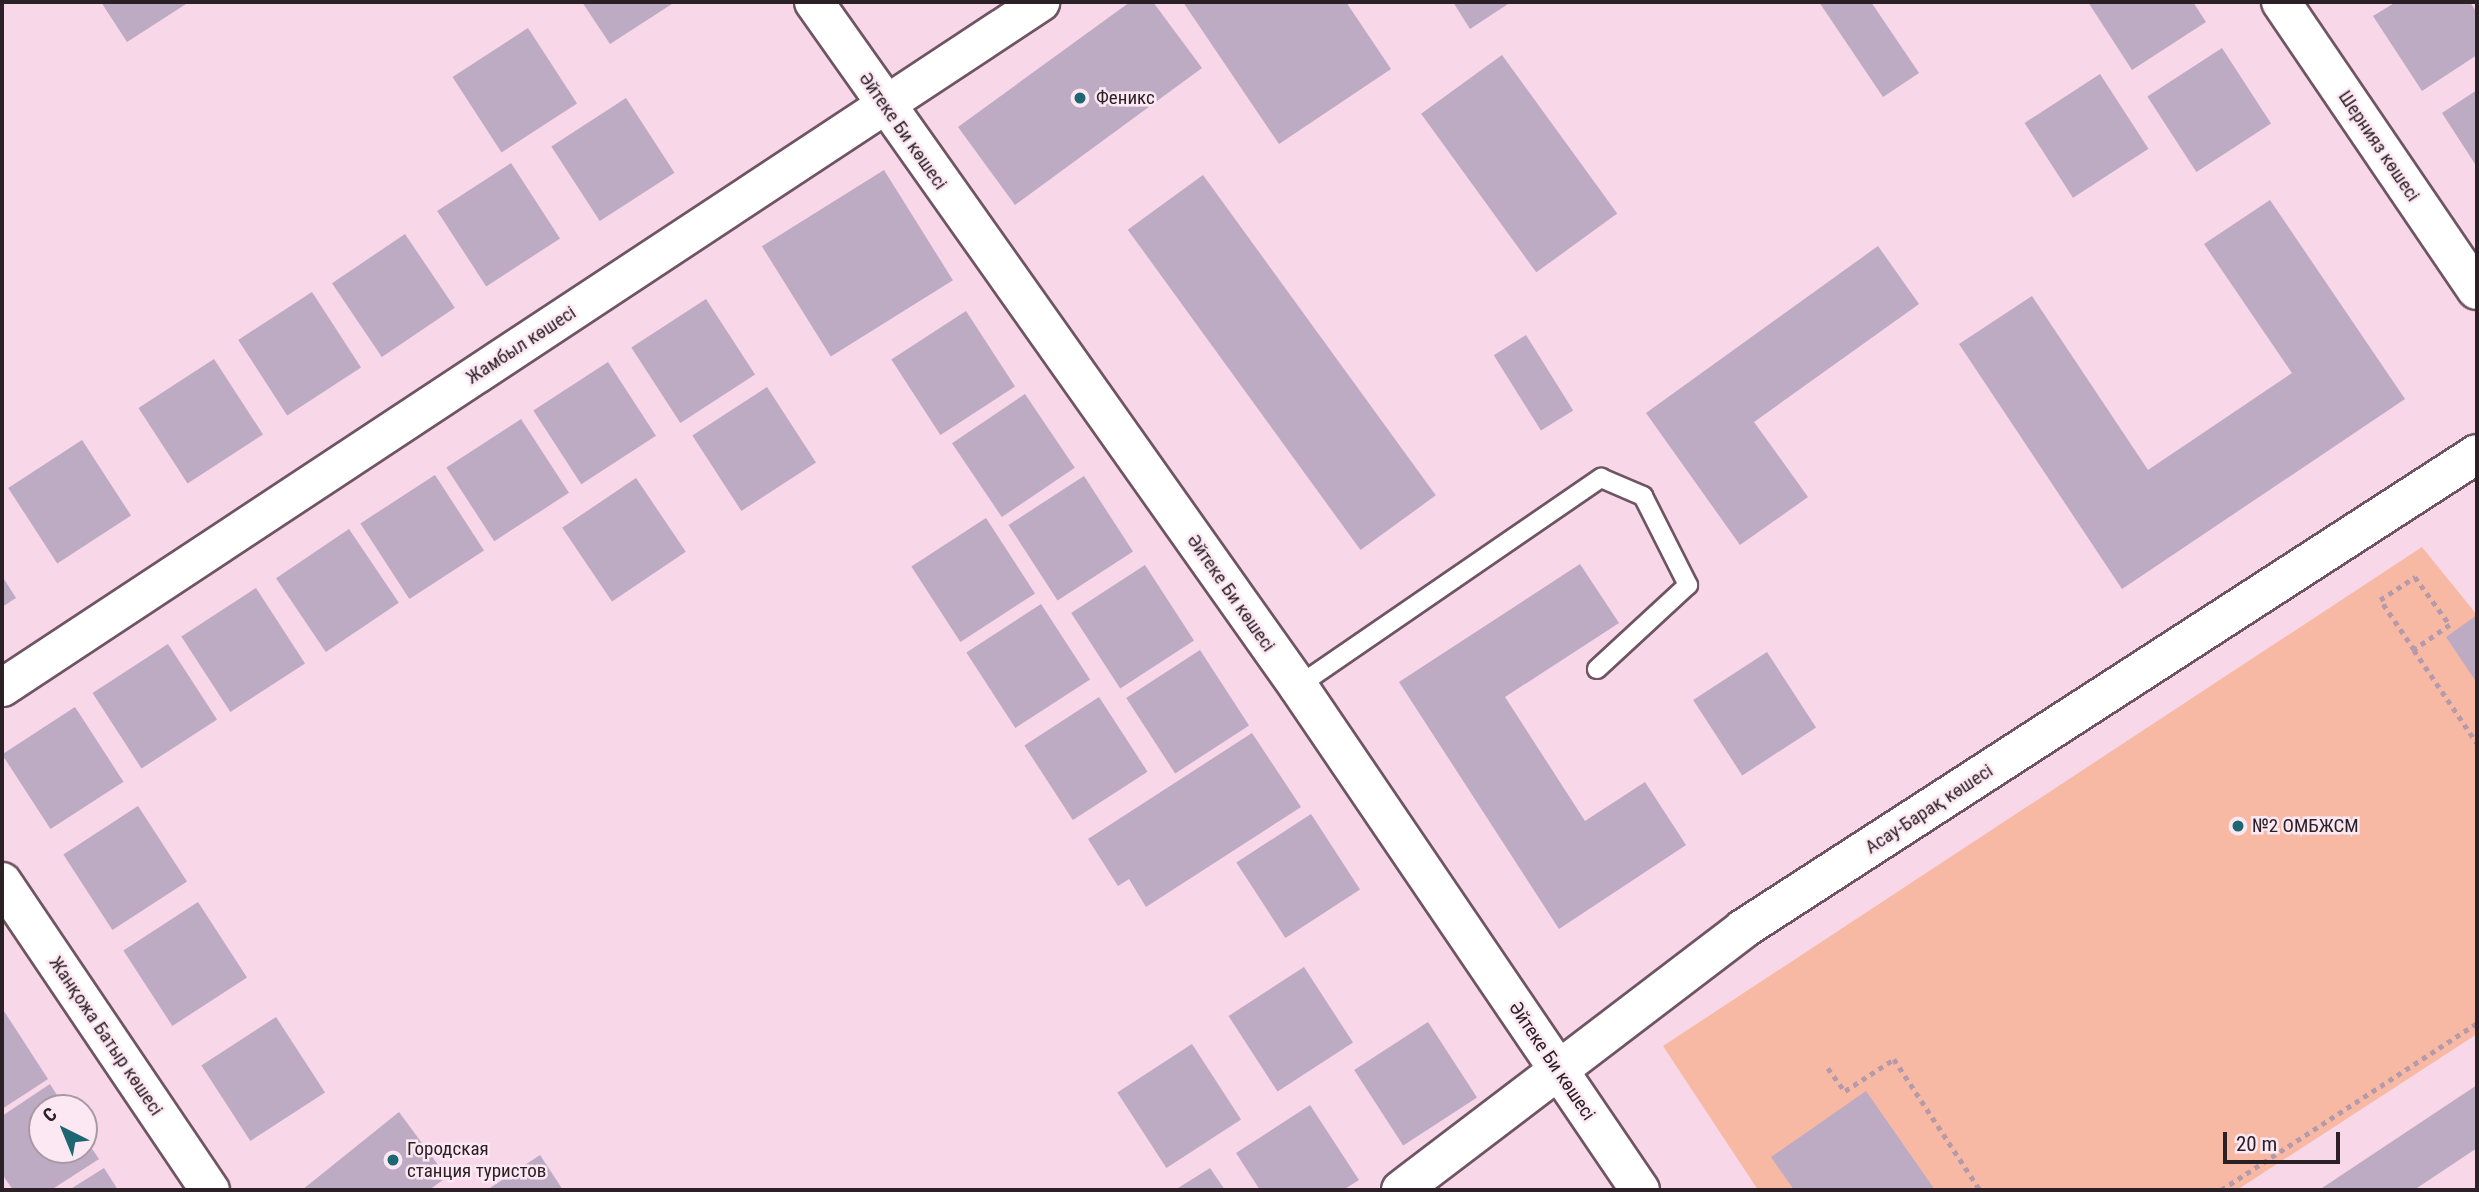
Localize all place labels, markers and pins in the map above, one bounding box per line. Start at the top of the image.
place label: Феникс [1096,87,1155,109]
marker: Феникс [1070,88,1090,108]
place label: №2 ОМБЖСМ [2252,815,2359,837]
marker: №2 ОМБЖСМ [2230,818,2246,834]
place label: Городская станция туристов [407,1138,546,1182]
marker: Городская станция туристов [385,1152,401,1168]

